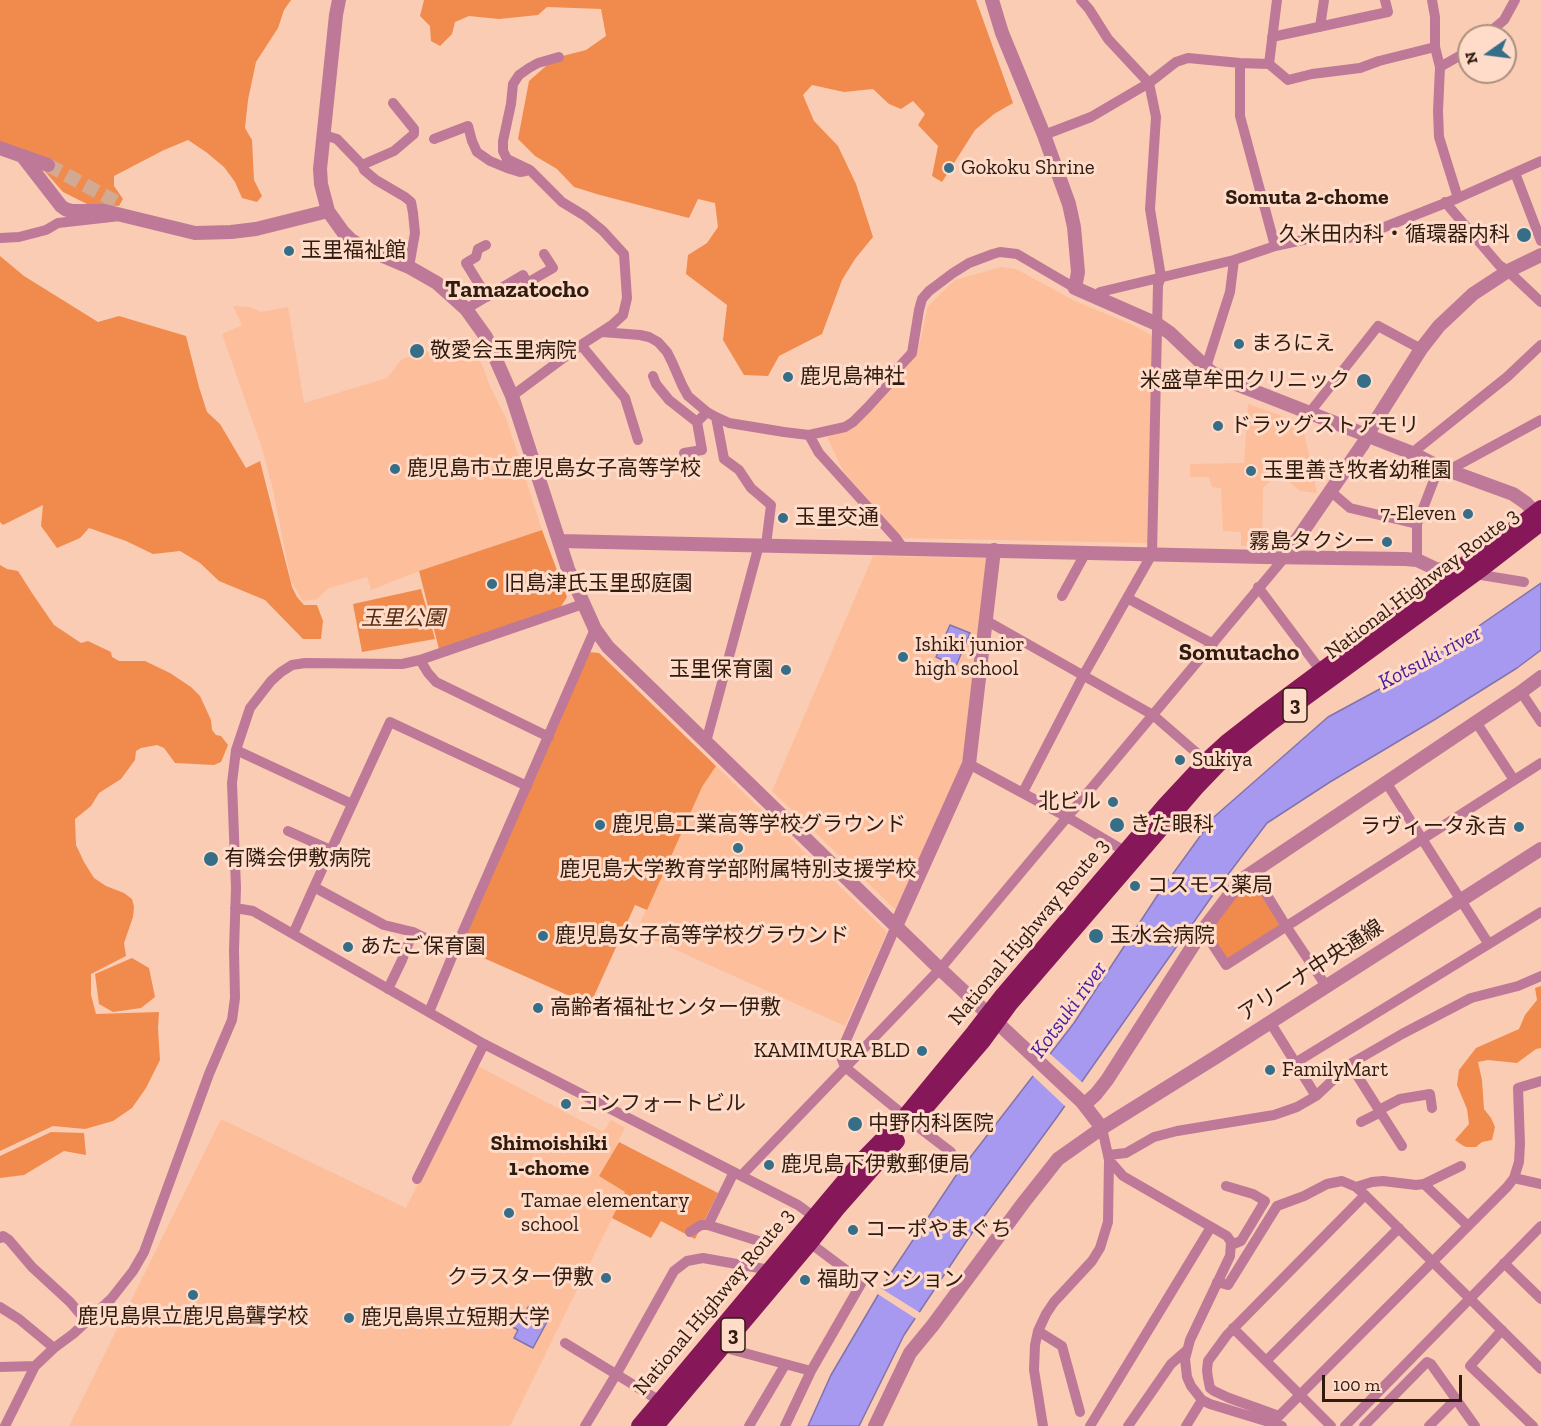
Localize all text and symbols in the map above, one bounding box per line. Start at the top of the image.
north arrow [1457,24,1517,84]
text: N [1460,50,1482,66]
place label: Gokoku Shrine [961,155,1095,181]
marker: Gokoku Shrine [942,161,956,175]
district label: Somuta 2-chome [1225,185,1389,211]
place label: 久米田内科・循環器内科 [1279,222,1510,248]
marker: 久米田内科・循環器内科 [1515,226,1533,244]
place label: 玉里福祉館 [301,238,406,264]
marker: 玉里福祉館 [282,244,296,258]
district label: Tamazatocho [445,276,589,304]
place label: まろにえ [1251,331,1335,357]
marker: まろにえ [1232,337,1246,351]
place label: 敬愛会玉里病院 [430,338,577,364]
marker: 敬愛会玉里病院 [408,342,426,360]
place label: 鹿児島神社 [800,364,905,390]
place label: 米盛草牟田クリニック [1140,368,1350,394]
marker: 鹿児島神社 [781,370,795,384]
marker: 米盛草牟田クリニック [1355,372,1373,390]
place label: ドラッグストアモリ [1230,413,1419,439]
marker: ドラッグストアモリ [1211,419,1225,433]
place label: 鹿児島市立鹿児島女子高等学校 [407,456,701,482]
place label: 玉里善き牧者幼稚園 [1263,458,1452,484]
marker: 鹿児島市立鹿児島女子高等学校 [388,462,402,476]
marker: 玉里善き牧者幼稚園 [1244,464,1258,478]
place label: 7-Eleven [1380,501,1456,527]
street label: National Highway Route 3 [1320,503,1524,665]
place label: 玉里交通 [795,505,879,531]
marker: 7-Eleven [1461,507,1475,521]
marker: 玉里交通 [776,511,790,525]
place label: 霧島タクシー [1249,529,1375,555]
marker: 霧島タクシー [1380,535,1394,549]
place label: 旧島津氏玉里邸庭園 [504,571,693,597]
marker: 旧島津氏玉里邸庭園 [485,577,499,591]
park label: 玉里公園 [361,606,445,632]
water label: Kotsuki river [1374,620,1486,696]
place label: Ishiki junior high school [915,632,1025,682]
district label: Somutacho [1179,639,1299,667]
marker: Ishiki junior high school [896,650,910,664]
place label: 玉里保育園 [669,657,774,683]
marker: 玉里保育園 [779,663,793,677]
road number: 3 [1283,688,1307,722]
place label: Sukiya [1192,747,1252,773]
marker: Sukiya [1173,753,1187,767]
place label: 北ビル [1038,789,1101,815]
marker: 北ビル [1106,795,1120,809]
place label: 鹿児島工業高等学校グラウンド [612,812,906,838]
place label: きた眼科 [1130,812,1214,838]
place label: ラヴィータ永吉 [1360,814,1507,840]
marker: きた眼科 [1108,816,1126,834]
marker: 鹿児島工業高等学校グラウンド [593,818,607,832]
marker: ラヴィータ永吉 [1512,820,1526,834]
street label: National Highway Route 3 [944,834,1114,1030]
marker: 鹿児島大学教育学部附属特別支援学校 [731,841,745,855]
place label: 有隣会伊敷病院 [224,846,371,872]
marker: 有隣会伊敷病院 [202,850,220,868]
place label: 鹿児島大学教育学部附属特別支援学校 [560,857,916,883]
place label: コスモス薬局 [1147,873,1273,899]
marker: コスモス薬局 [1128,879,1142,893]
street label: アリーナ中央通線 [1234,915,1388,1027]
place label: 鹿児島女子高等学校グラウンド [555,923,849,949]
place label: 玉水会病院 [1110,923,1215,949]
marker: 玉水会病院 [1087,927,1105,945]
marker: 鹿児島女子高等学校グラウンド [536,929,550,943]
place label: あたご保育園 [360,934,486,960]
marker: あたご保育園 [341,940,355,954]
water label: Kotsuki river [1025,957,1113,1063]
place label: 高齢者福祉センター伊敷 [550,995,781,1021]
marker: 高齢者福祉センター伊敷 [531,1001,545,1015]
place label: KAMIMURA BLD [754,1038,910,1064]
marker: KAMIMURA BLD [915,1044,929,1058]
place label: FamilyMart [1282,1057,1388,1083]
marker: FamilyMart [1263,1063,1277,1077]
place label: コンフォートビル [578,1091,746,1117]
marker: コンフォートビル [559,1097,573,1111]
place label: 中野内科医院 [868,1111,994,1137]
marker: 中野内科医院 [846,1115,864,1133]
district label: Shimoishiki 1-chome [490,1131,608,1182]
place label: 鹿児島下伊敷郵便局 [781,1152,970,1178]
marker: 鹿児島下伊敷郵便局 [762,1158,776,1172]
place label: Tamae elementary school [521,1188,689,1238]
street label: National Highway Route 3 [629,1204,799,1400]
marker: Tamae elementary school [502,1206,516,1220]
place label: コーポやまぐち [865,1217,1012,1243]
marker: コーポやまぐち [846,1223,860,1237]
place label: クラスター伊敷 [447,1265,594,1291]
place label: 福助マンション [817,1267,964,1293]
marker: クラスター伊敷 [599,1271,613,1285]
marker: 福助マンション [798,1273,812,1287]
marker: 鹿児島県立鹿児島聾学校 [186,1288,200,1302]
place label: 鹿児島県立鹿児島聾学校 [78,1304,308,1330]
place label: 鹿児島県立短期大学 [361,1305,550,1331]
marker: 鹿児島県立短期大学 [342,1311,356,1325]
road number: 3 [721,1318,745,1352]
scale bar [1325,1363,1464,1401]
text: 100 m [1333,1374,1380,1396]

